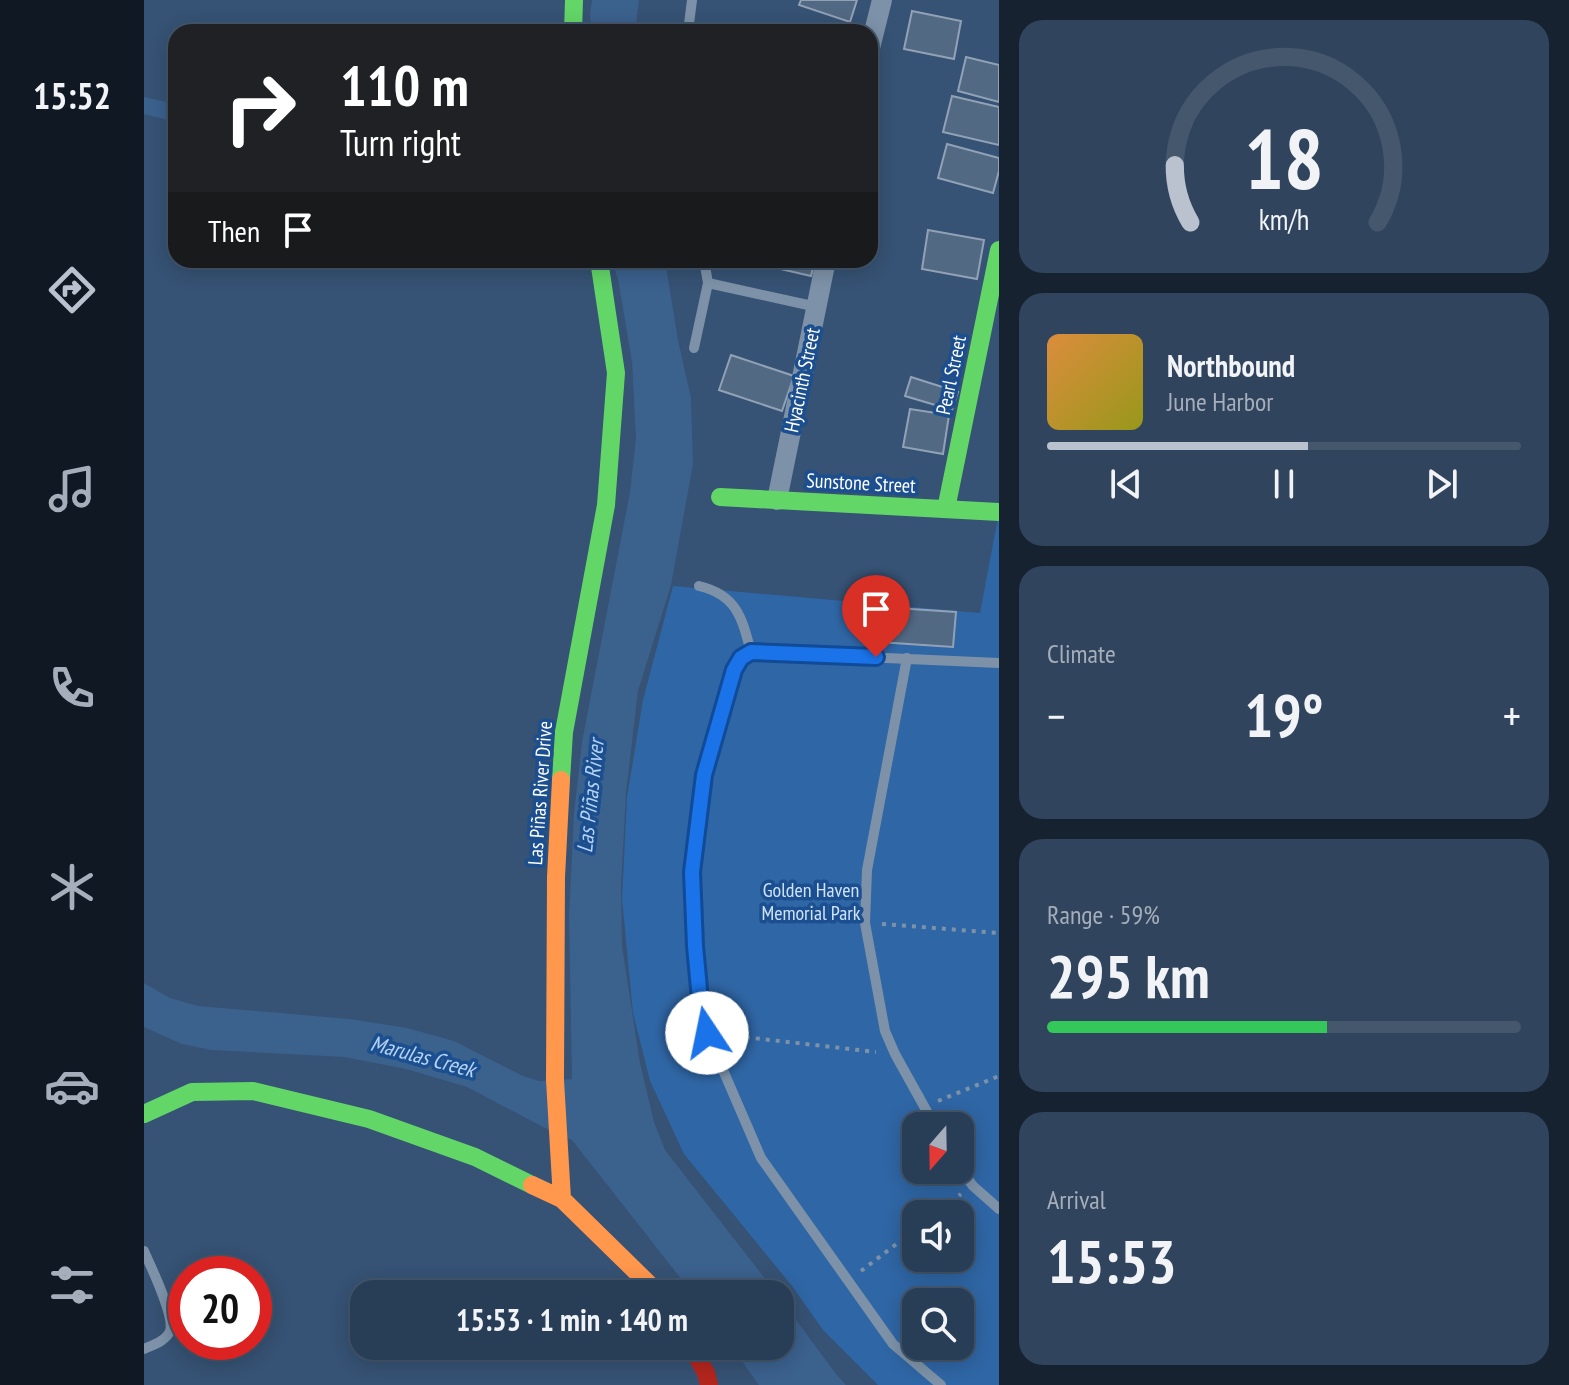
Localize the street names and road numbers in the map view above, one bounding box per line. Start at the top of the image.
street label: Hyacinth Street [778,325,826,435]
street label: Pearl Street [930,332,972,417]
street label: Sunstone Street [806,467,917,499]
street label: Las Piñas River Drive [522,720,558,866]

